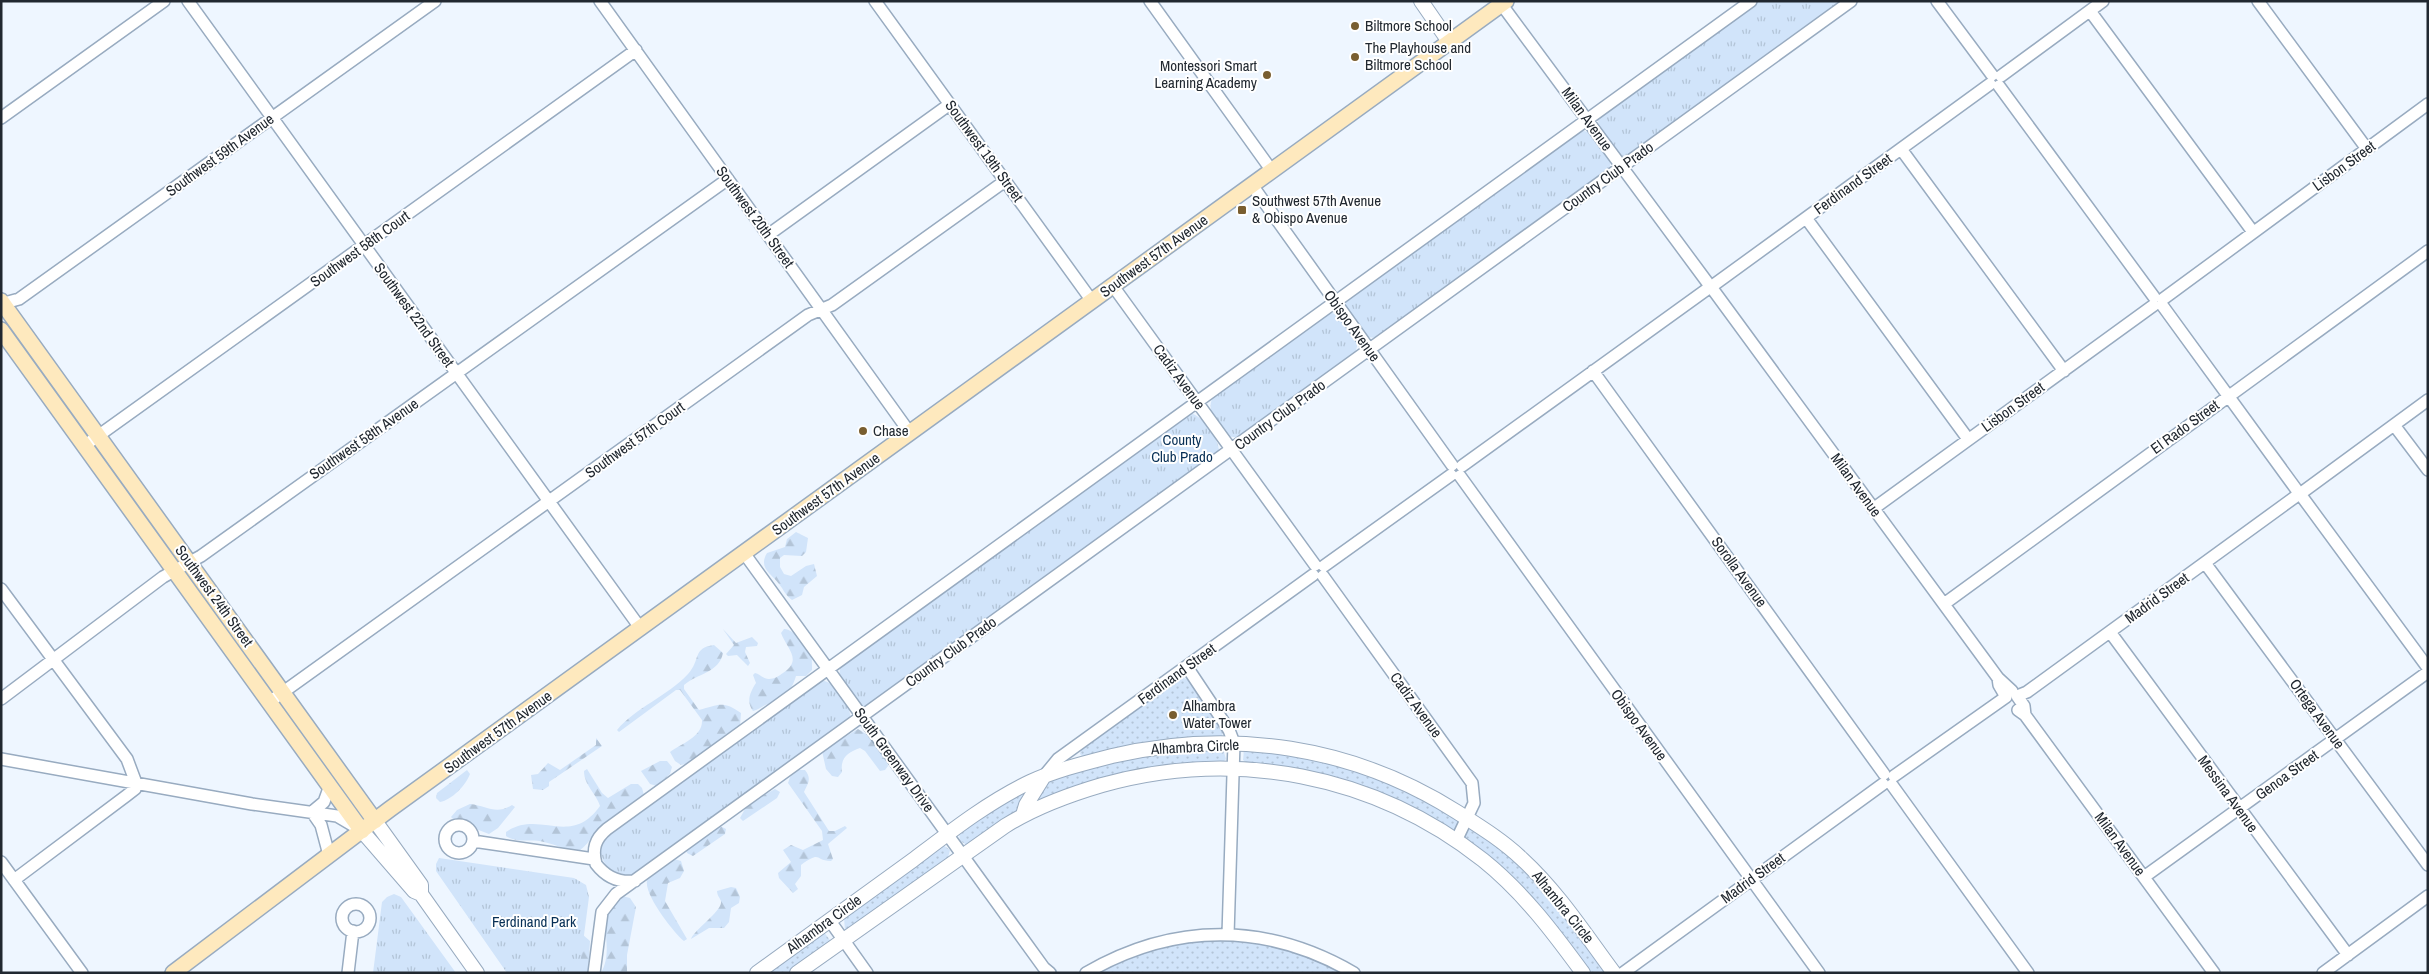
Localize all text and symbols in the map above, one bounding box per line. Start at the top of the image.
place label: Biltmore School [1365,15,1452,36]
marker: Biltmore School [1349,20,1361,32]
place label: The Playhouse and Biltmore School [1365,37,1471,75]
marker: The Playhouse and Biltmore School [1349,51,1361,63]
place label: Montessori Smart Learning Academy [1154,55,1258,93]
marker: Montessori Smart Learning Academy [1261,69,1273,81]
street label: Milan Avenue [1557,82,1618,155]
street label: Southwest 19th Street [940,96,1029,206]
street label: Southwest 59th Avenue [161,108,278,201]
street label: Lisbon Street [2308,135,2380,196]
street label: Country Club Prado [1558,136,1658,217]
street label: Ferdinand Street [1809,148,1896,219]
street label: Southwest 20th Street [711,162,800,272]
place label: Southwest 57th Avenue & Obispo Avenue [1252,190,1381,228]
marker: Southwest 57th Avenue & Obispo Avenue [1236,204,1248,216]
street label: Southwest 58th Court [306,205,414,292]
street label: Southwest 57th Avenue [1095,209,1212,302]
street label: Southwest 22nd Street [369,258,460,372]
street label: Obispo Avenue [1319,286,1386,366]
street label: Cadiz Avenue [1148,340,1210,414]
street label: Country Club Prado [1230,374,1330,455]
street label: Lisbon Street [1977,376,2049,437]
street label: Southwest 58th Avenue [305,393,423,484]
street label: El Rado Street [2146,394,2224,459]
street label: Southwest 57th Court [581,396,689,483]
place label: Chase [873,420,909,441]
marker: Chase [857,425,869,437]
park label: County Club Prado [1151,429,1213,467]
street label: Southwest 57th Avenue [767,447,884,540]
street label: Milan Avenue [1826,448,1887,521]
street label: Sorolla Avenue [1707,532,1772,611]
street label: Southwest 24th Street [170,541,259,651]
street label: Madrid Street [2120,567,2193,628]
street label: Country Club Prado [901,611,1001,692]
street label: Ferdinand Street [1133,638,1220,709]
street label: Cadiz Avenue [1385,668,1447,742]
street label: Ortega Avenue [2285,674,2350,753]
street label: Southwest 57th Avenue [439,685,556,778]
street label: Obispo Avenue [1606,685,1673,765]
place label: Alhambra Water Tower [1182,695,1251,733]
street label: South Greenway Drive [849,703,940,816]
marker: Alhambra Water Tower [1167,709,1179,721]
street label: Alhambra Circle [1149,734,1240,759]
street label: Genoa Street [2251,744,2323,805]
street label: Messina Avenue [2193,751,2264,837]
street label: Milan Avenue [2090,807,2151,880]
street label: Madrid Street [1716,847,1789,908]
street label: Alhambra Circle [1527,865,1599,948]
street label: Alhambra Circle [781,889,866,959]
park label: Ferdinand Park [492,911,577,932]

